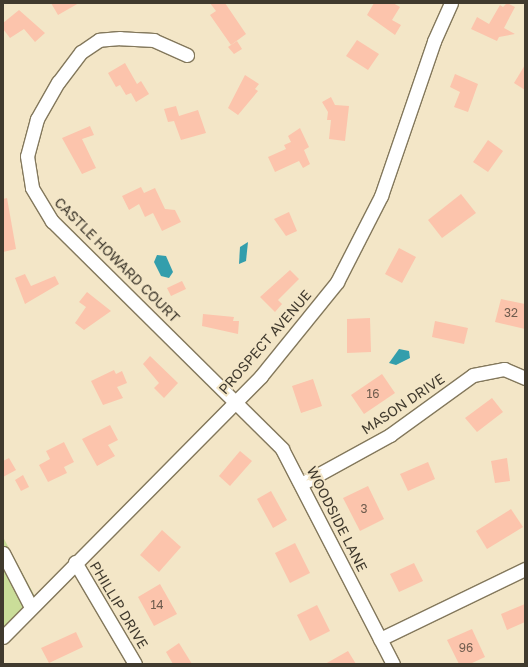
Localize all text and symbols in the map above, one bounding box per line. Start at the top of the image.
street label: CASTLE HOWARD COURT [51,194,183,326]
street label: PROSPECT AVENUE [215,286,315,398]
house number: 32 [504,306,518,320]
street label: MASON DRIVE [358,370,448,438]
house number: 16 [366,387,380,401]
street label: WOODSIDE LANE [303,464,371,574]
house number: 3 [360,502,368,516]
street label: PHILLIP DRIVE [86,558,152,652]
house number: 14 [150,598,164,612]
house number: 96 [459,641,473,655]

